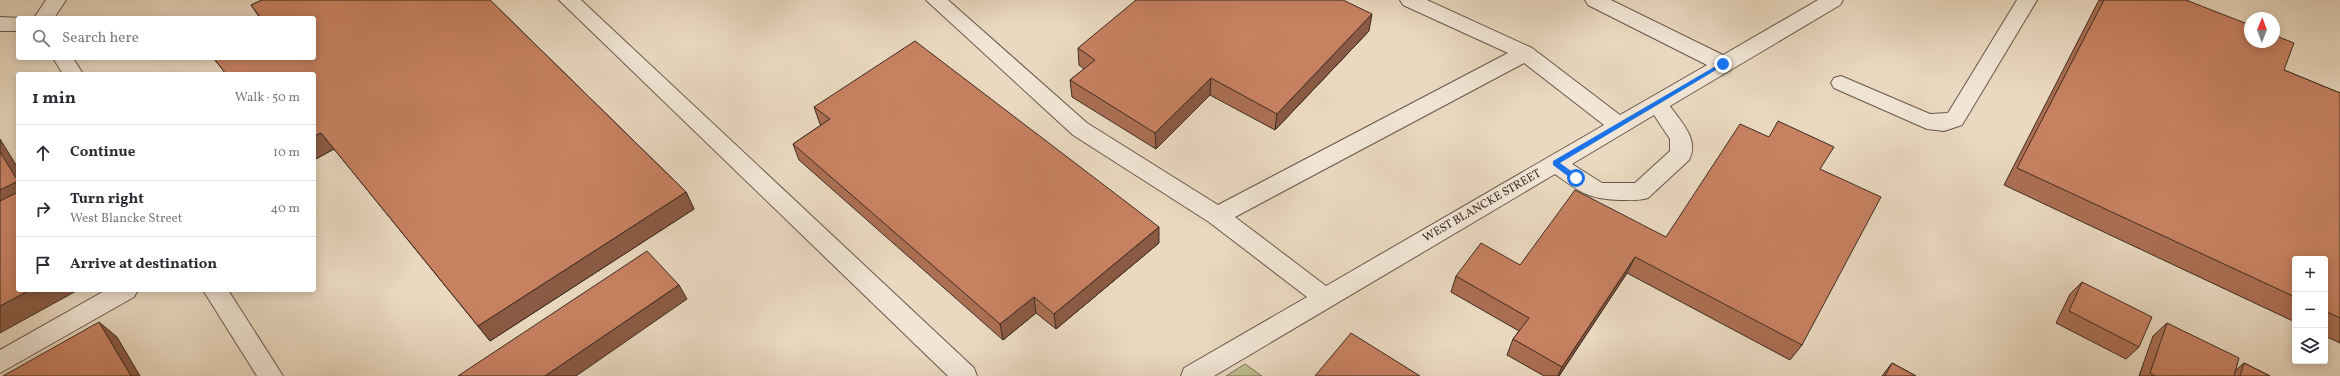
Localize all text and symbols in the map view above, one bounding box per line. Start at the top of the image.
north arrow [2244,12,2280,48]
search box [16,16,316,60]
icon: search [30,27,52,49]
text: Search here [62,28,139,49]
route end [1714,55,1732,73]
text: 1 min [32,87,76,110]
text: Walk · 50 m [235,89,300,107]
icon: ahead [32,142,54,164]
text: Continue [70,142,135,163]
text: 10 m [273,144,300,162]
street label: WEST BLANCKE STREET [1420,166,1544,246]
route start [1567,169,1585,187]
text: Turn right [70,189,144,210]
icon: right [32,198,54,220]
text: 40 m [271,200,300,218]
text: West Blancke Street [70,210,182,228]
icon: arrive [32,254,54,276]
text: Arrive at destination [70,254,217,275]
map controls [2292,256,2328,364]
button: + [2292,256,2328,292]
button: − [2292,292,2328,328]
button: layers [2292,328,2328,364]

